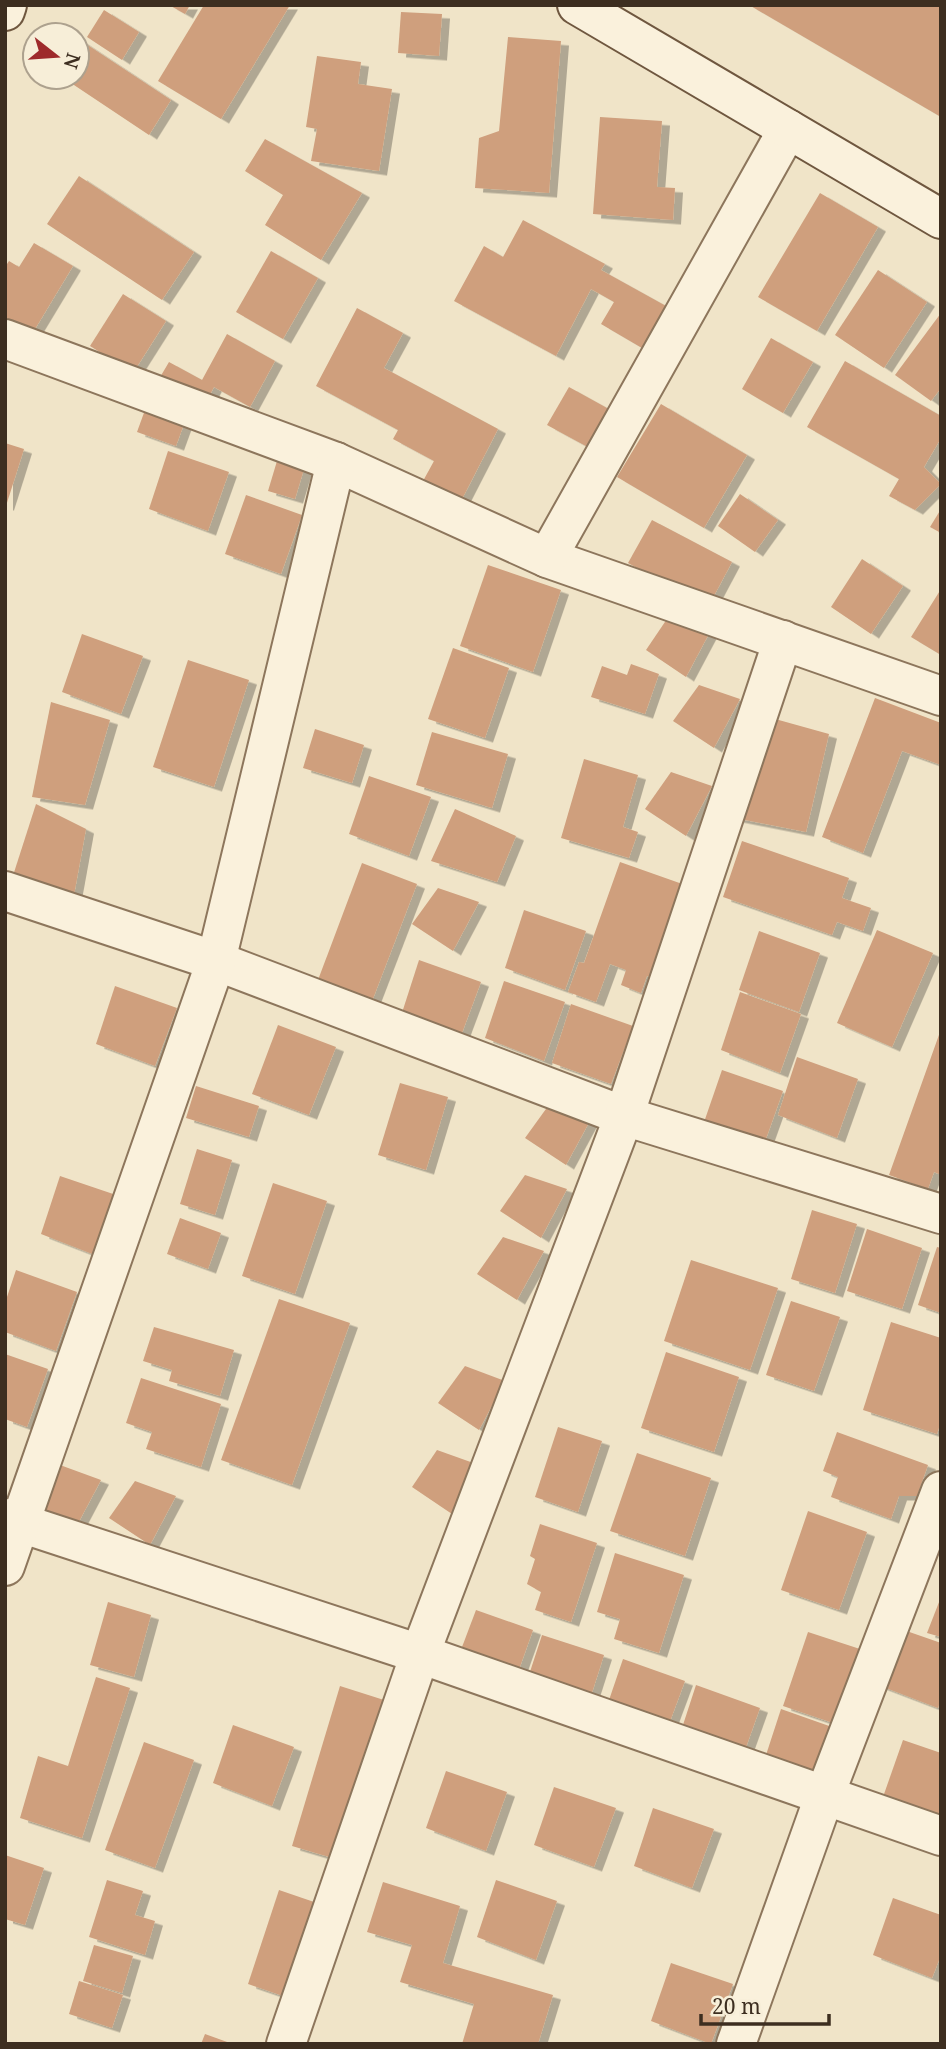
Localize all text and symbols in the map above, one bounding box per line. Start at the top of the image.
north arrow [21,21,91,91]
text: N [58,50,87,72]
scale bar [701,1982,829,2026]
text: 20 m [712,1992,761,2020]

